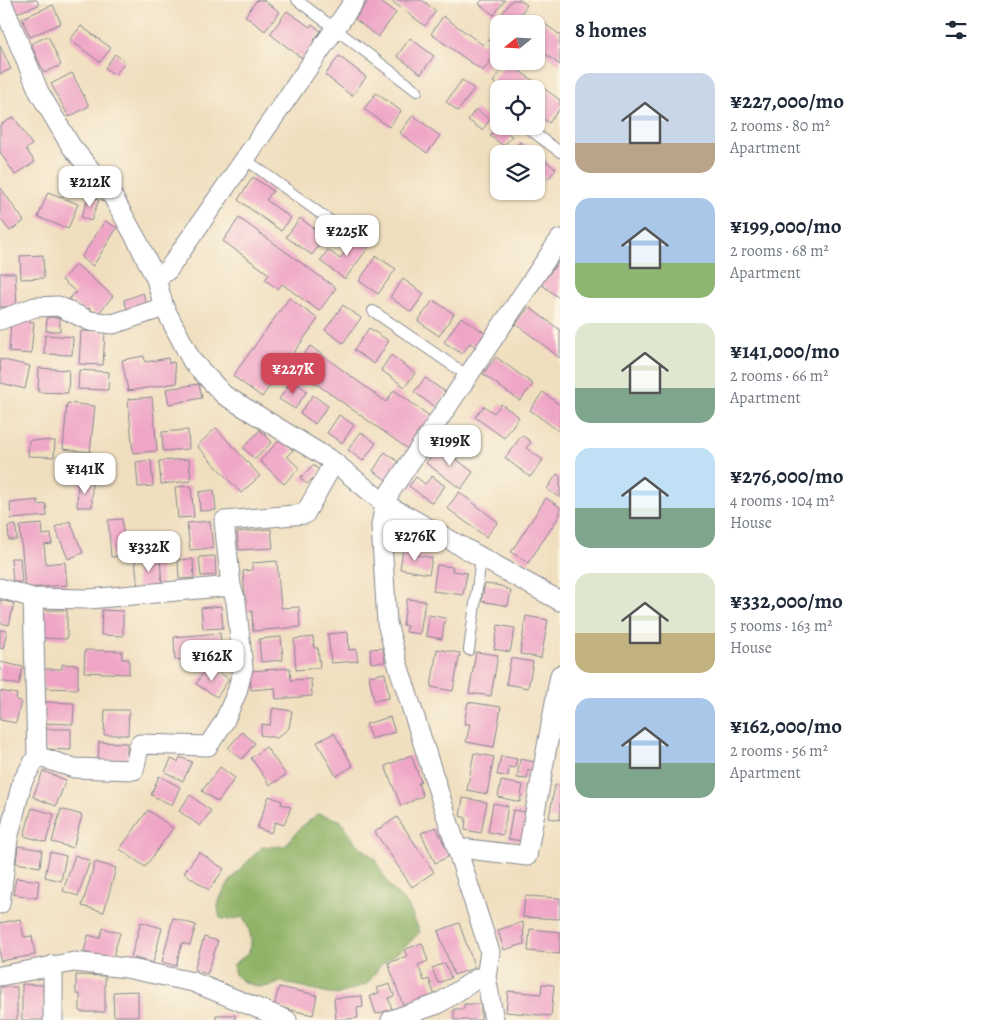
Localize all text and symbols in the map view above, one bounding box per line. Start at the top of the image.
north arrow [490,15,545,70]
map controls [490,15,545,200]
text: 8 homes [575,16,647,44]
icon: filters [942,16,970,44]
button: locate [490,80,545,135]
text: ¥227,000/mo [730,87,844,115]
icon: home [615,93,675,153]
text: 2 rooms · 80 m² [730,115,830,137]
text: Apartment [730,137,801,159]
button: layers [490,145,545,200]
pin: ¥212K [55,166,125,208]
text: ¥212K [70,171,110,193]
text: ¥199,000/mo [730,212,842,240]
pin: ¥225K [312,214,382,257]
icon: home [615,218,675,278]
text: ¥225K [326,220,368,242]
text: 2 rooms · 68 m² [730,240,829,262]
text: Apartment [730,262,801,284]
text: ¥141,000/mo [730,337,840,365]
icon: home [615,343,675,403]
pin: ¥227K [258,352,328,395]
text: ¥227K [272,358,314,380]
text: 2 rooms · 66 m² [730,365,828,387]
text: Apartment [730,387,801,409]
pin: ¥199K [415,424,485,467]
text: ¥199K [430,430,470,452]
pin: ¥141K [50,452,120,495]
text: ¥141K [66,458,104,480]
text: ¥276,000/mo [730,462,844,490]
icon: home [615,468,675,528]
text: 4 rooms · 104 m² [730,490,835,512]
text: House [730,512,772,534]
pin: ¥276K [380,520,450,562]
text: ¥276K [394,525,436,547]
pin: ¥332K [114,530,184,573]
text: ¥332K [128,536,170,558]
text: ¥332,000/mo [730,587,843,615]
icon: home [615,593,675,653]
text: 5 rooms · 163 m² [730,615,832,637]
text: House [730,637,772,659]
pin: ¥162K [177,640,247,682]
text: ¥162K [192,645,232,667]
text: ¥162,000/mo [730,712,842,740]
icon: home [615,718,675,778]
text: 2 rooms · 56 m² [730,740,828,762]
text: Apartment [730,762,801,784]

